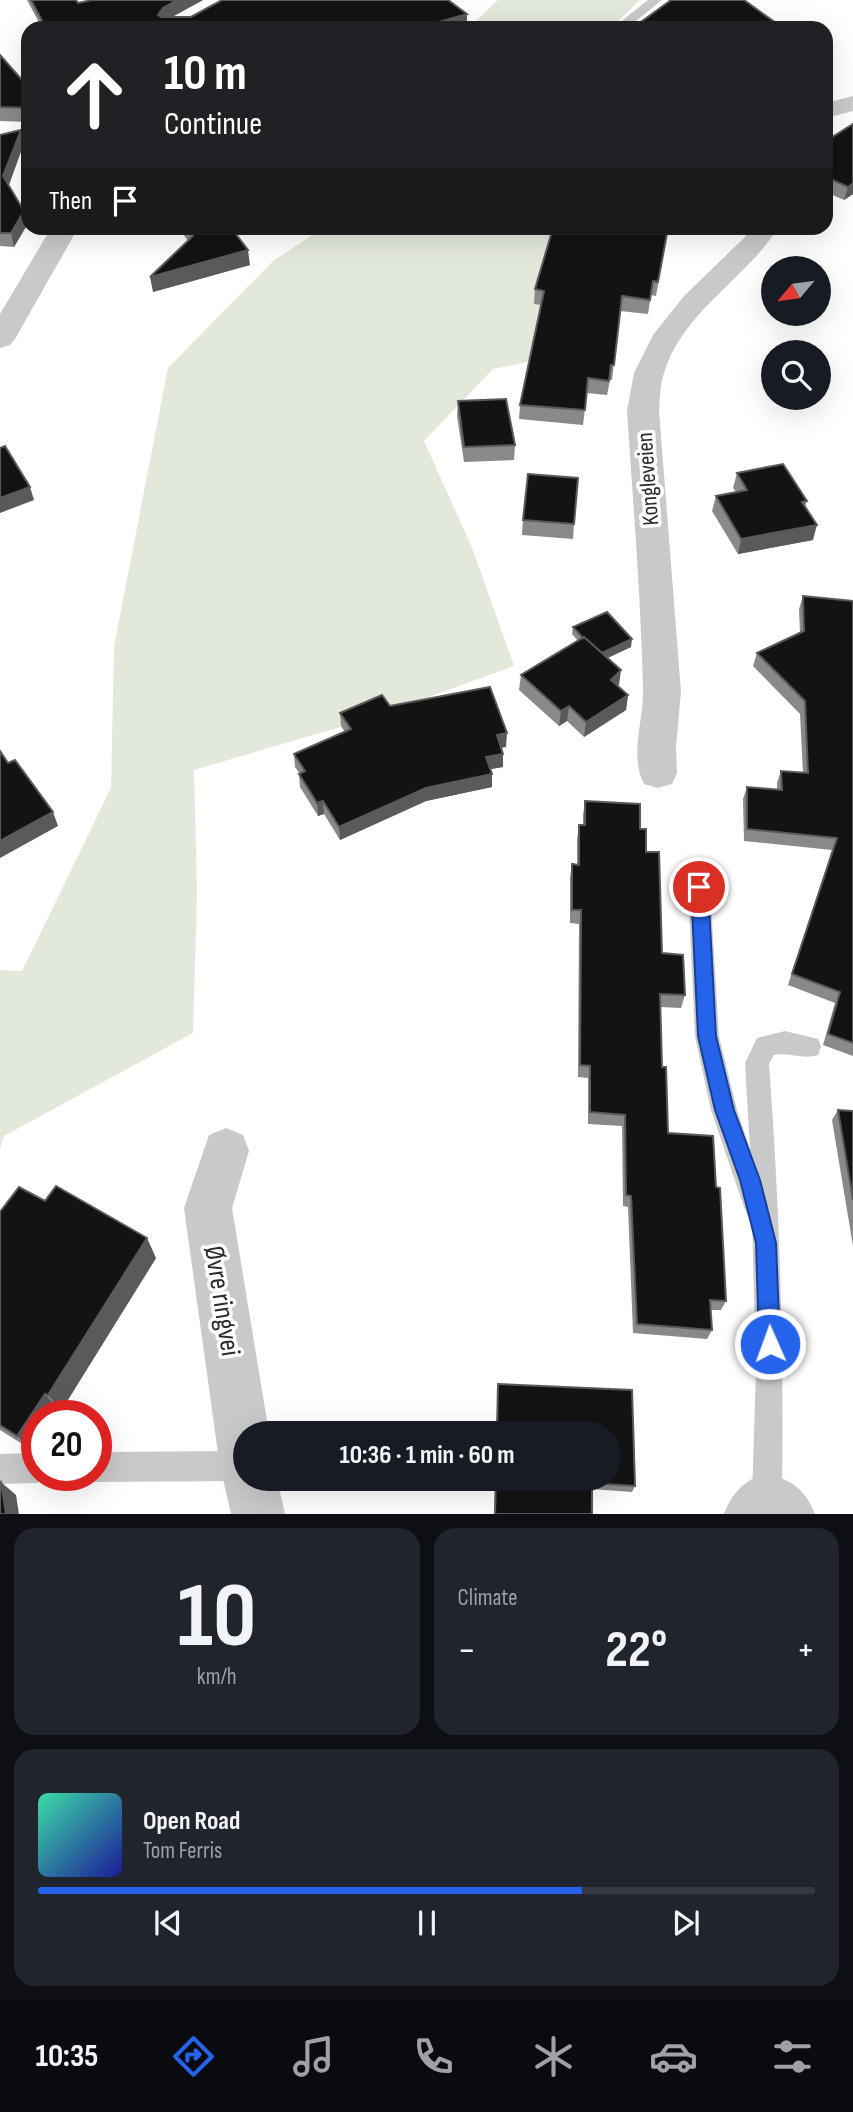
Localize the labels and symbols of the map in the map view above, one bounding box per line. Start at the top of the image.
north arrow [761,256,831,326]
street label: Kongleveien [631,432,665,526]
pin [669,857,729,917]
street label: Øvre ringvei [197,1244,247,1358]
position arrow [733,1307,807,1381]
speed limit sign: 20 [21,1400,112,1491]

